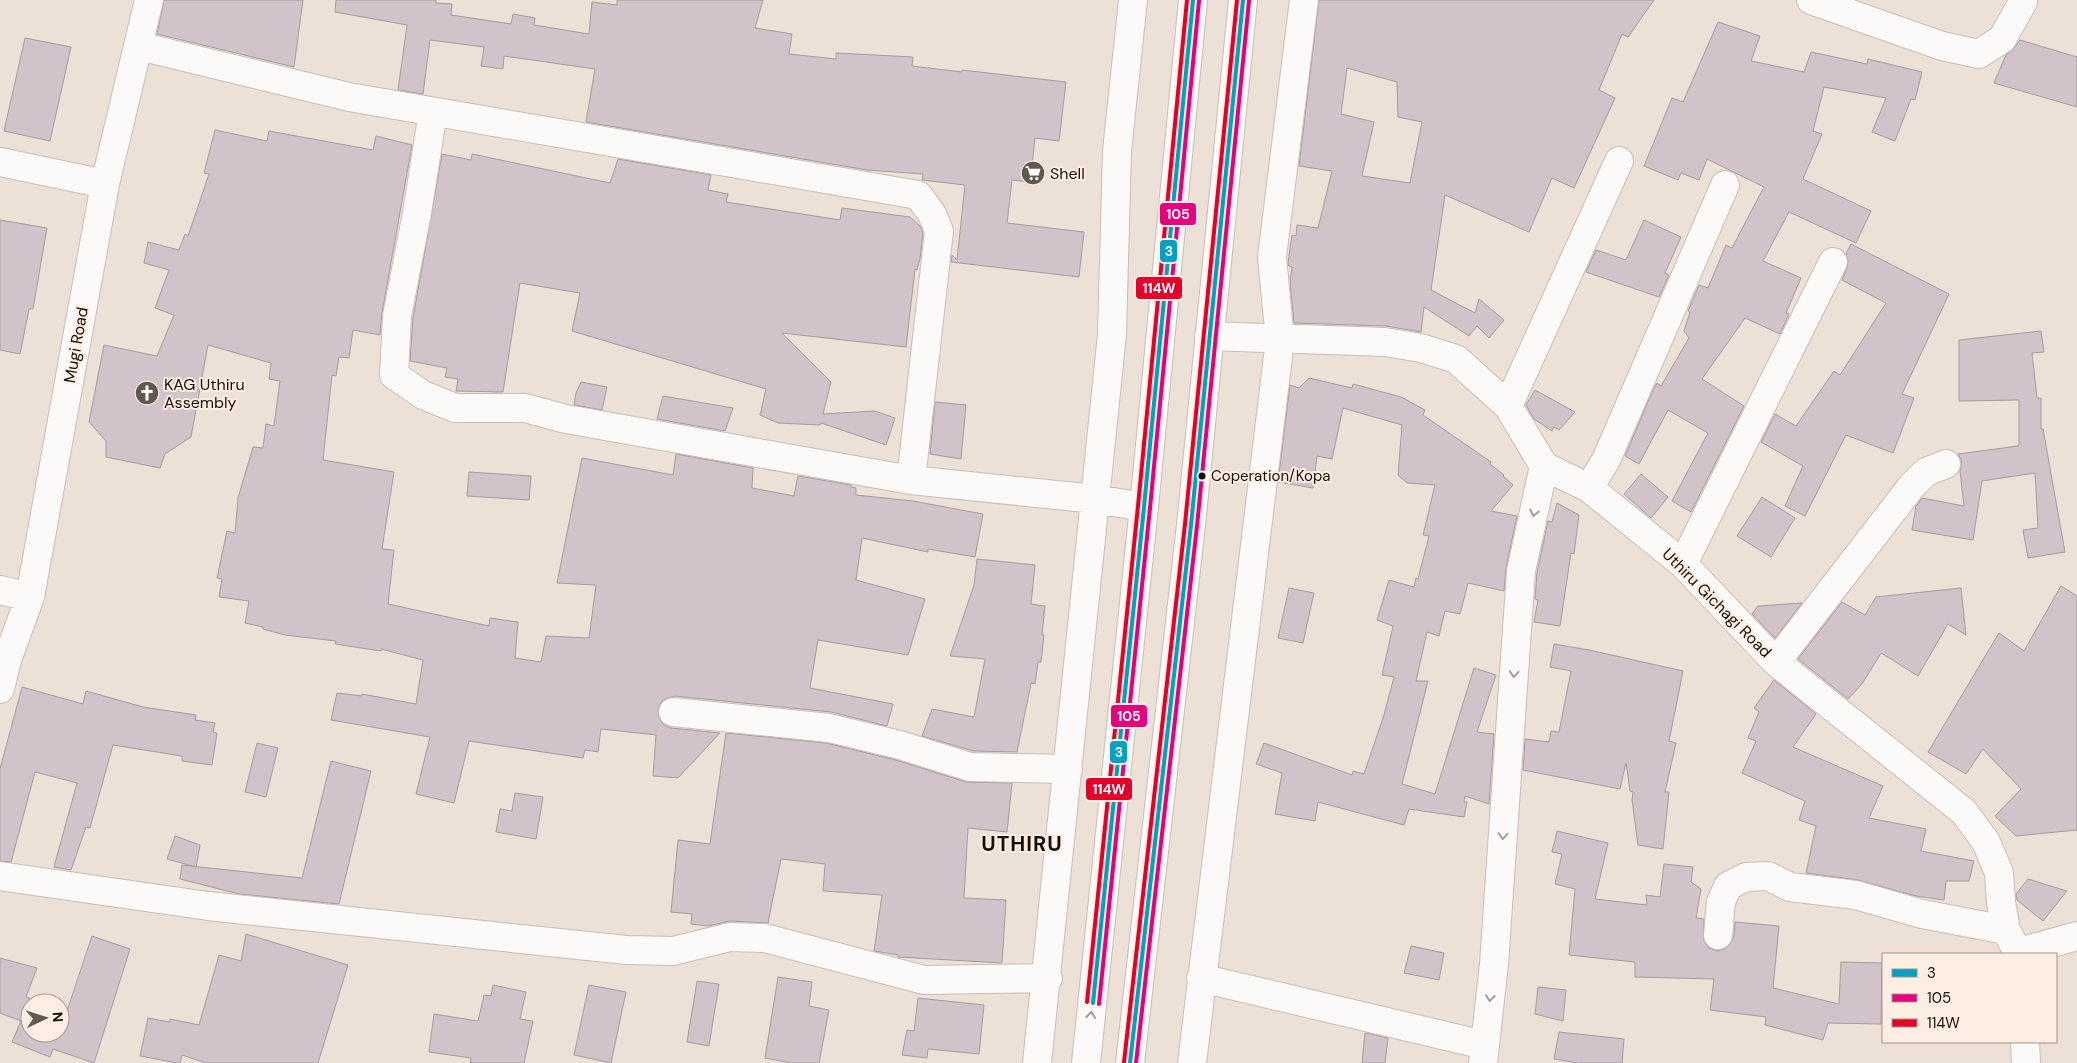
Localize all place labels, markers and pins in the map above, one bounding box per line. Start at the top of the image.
supermarket icon: Shell [1020,160,1046,186]
place label: Shell [1050,163,1085,184]
place label: KAG Uthiru Assembly [164,374,245,413]
church icon: KAG Uthiru Assembly [134,380,160,406]
place label: Coperation/Kopa [1211,466,1331,486]
marker: Coperation/Kopa [1197,471,1207,481]

